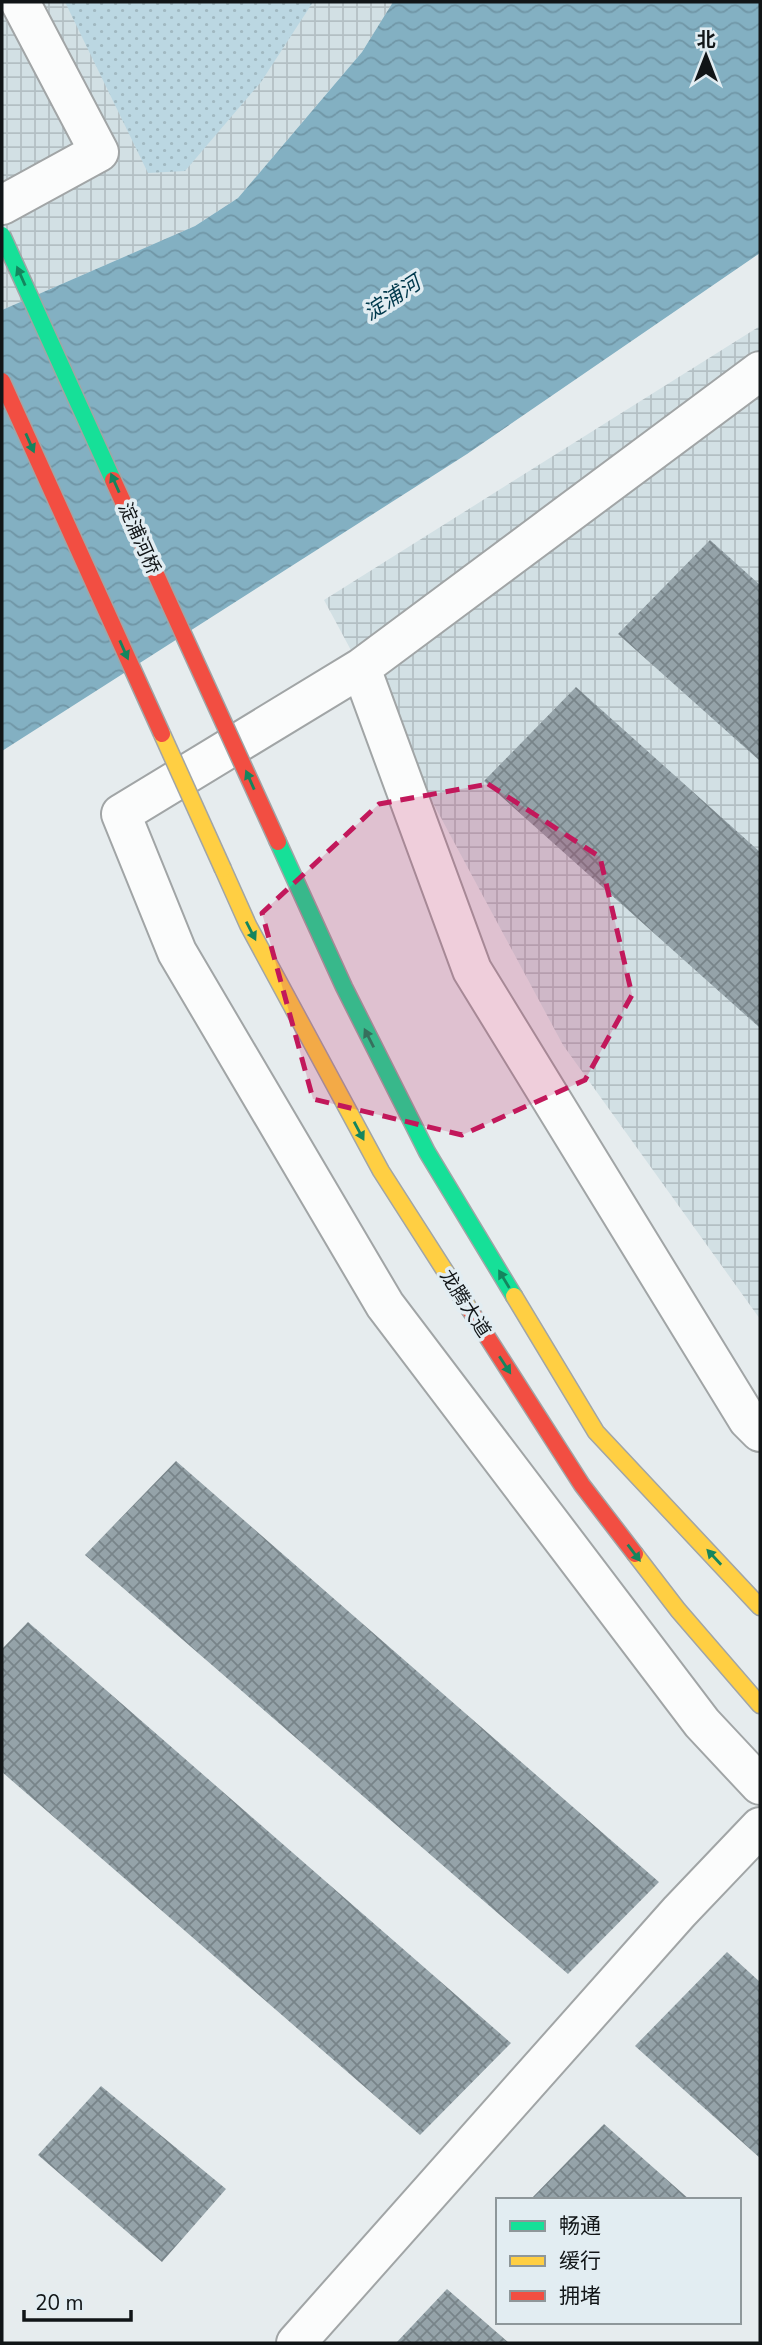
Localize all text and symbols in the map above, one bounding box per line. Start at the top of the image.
north arrow [671,21,741,91]
text: 北 [696,27,716,53]
one-way arrow [15,266,27,286]
water label: 淀浦河 [358,267,429,327]
one-way arrow [24,433,36,453]
one-way arrow [109,473,120,494]
street label: 淀浦河桥 [112,498,166,578]
one-way arrow [118,640,130,660]
one-way arrow [244,769,255,790]
one-way arrow [245,921,257,941]
one-way arrow [364,1028,375,1048]
one-way arrow [353,1121,365,1141]
street label: 龙腾大道 [434,1265,497,1343]
one-way arrow [497,1270,510,1289]
one-way arrow [499,1356,512,1375]
one-way arrow [627,1543,642,1561]
one-way arrow [706,1549,722,1566]
legend [496,2198,741,2324]
text: 畅通 [559,2212,601,2240]
text: 缓行 [559,2247,601,2275]
scale bar [24,2278,131,2322]
text: 拥堵 [559,2282,601,2310]
text: 20 m [35,2289,84,2317]

